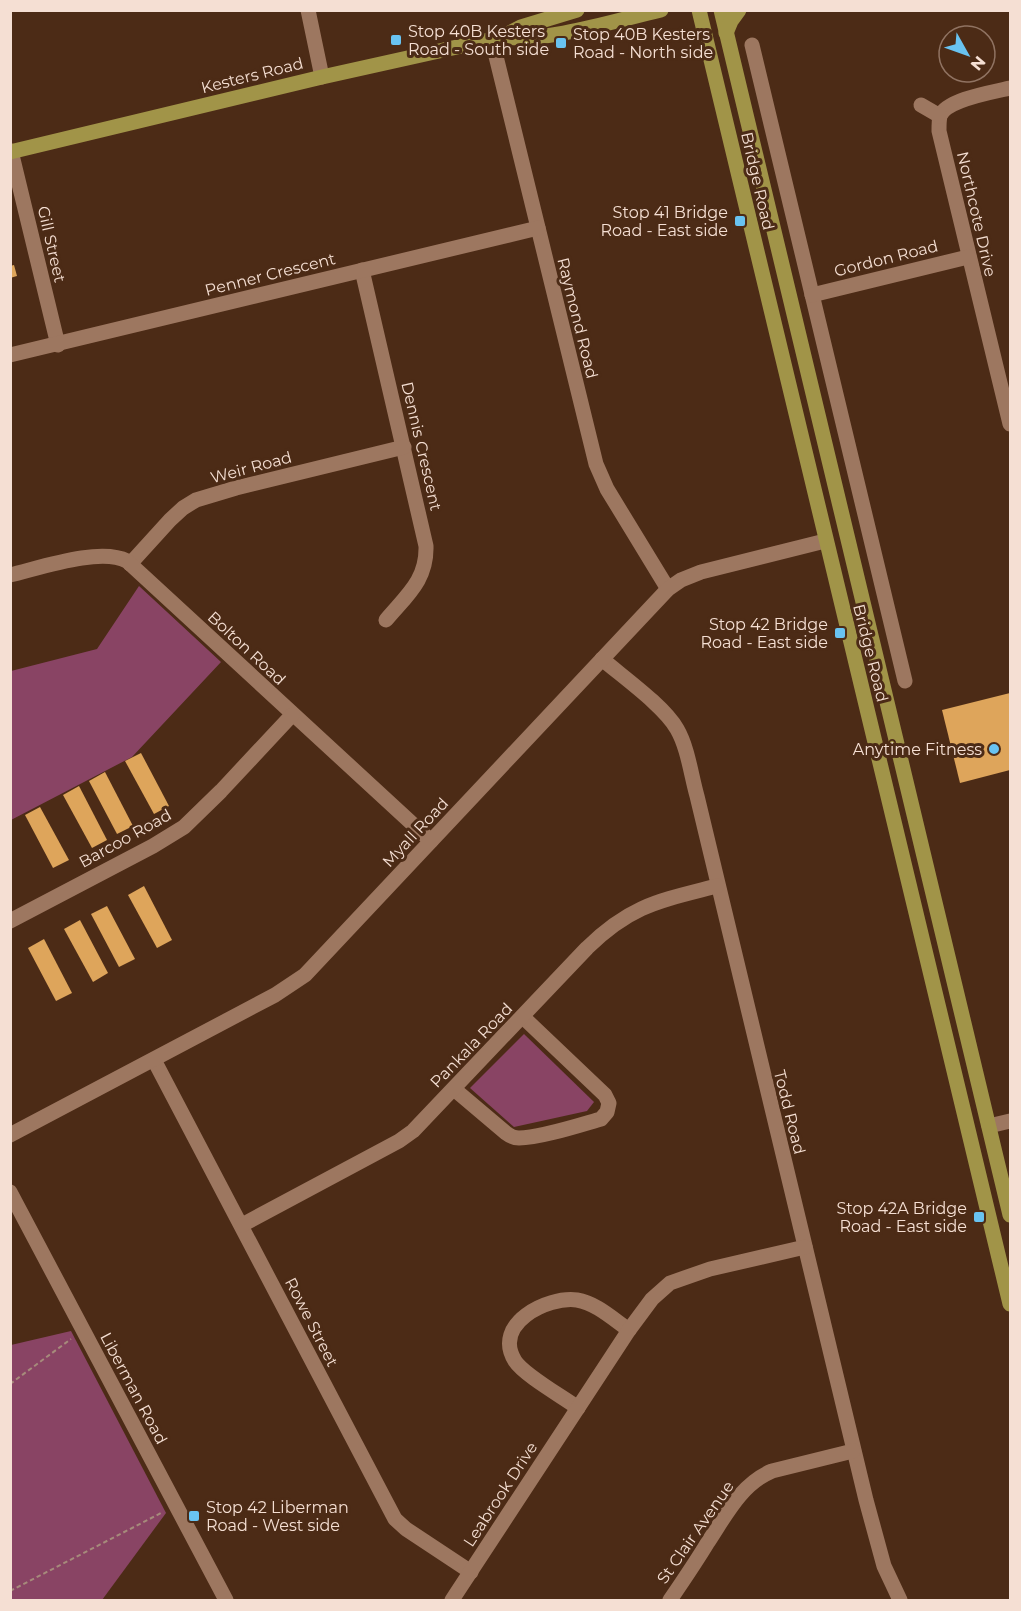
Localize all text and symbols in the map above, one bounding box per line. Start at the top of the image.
place label: Stop 40B Kesters Road - South side [408,22,549,59]
north arrow [937,24,997,84]
place label: Stop 40B Kesters Road - North side [573,25,713,62]
marker: Stop 40B Kesters Road - South side [389,33,403,47]
marker: Stop 40B Kesters Road - North side [554,36,568,50]
text: N [967,52,990,74]
street label: Kesters Road [199,54,305,97]
street label: Bridge Road [737,130,778,232]
street label: Northcote Drive [953,150,1000,279]
place label: Stop 41 Bridge Road - East side [601,203,728,240]
street label: Gill Street [33,204,70,285]
marker: Stop 41 Bridge Road - East side [733,214,747,228]
street label: Gordon Road [832,236,940,281]
street label: Penner Crescent [203,249,338,300]
street label: Raymond Road [553,256,602,381]
street label: Dennis Crescent [397,380,446,513]
street label: Weir Road [208,448,294,487]
street label: Bridge Road [849,602,892,704]
street label: Bolton Road [204,608,289,689]
place label: Stop 42 Bridge Road - East side [701,615,828,652]
marker: Stop 42 Bridge Road - East side [833,626,847,640]
place label: Anytime Fitness [853,740,982,759]
marker: Anytime Fitness [987,742,1001,756]
street label: Myall Road [379,794,452,871]
street label: Barcoo Road [76,805,175,872]
street label: Pankala Road [426,999,516,1092]
street label: Todd Road [770,1068,809,1156]
place label: Stop 42A Bridge Road - East side [836,1199,967,1236]
marker: Stop 42A Bridge Road - East side [972,1210,986,1224]
street label: Rowe Street [281,1275,342,1370]
street label: Liberman Road [96,1329,171,1447]
street label: Leabrook Drive [460,1438,541,1550]
street label: St Clair Avenue [653,1477,738,1587]
place label: Stop 42 Liberman Road - West side [206,1498,349,1535]
marker: Stop 42 Liberman Road - West side [187,1509,201,1523]

